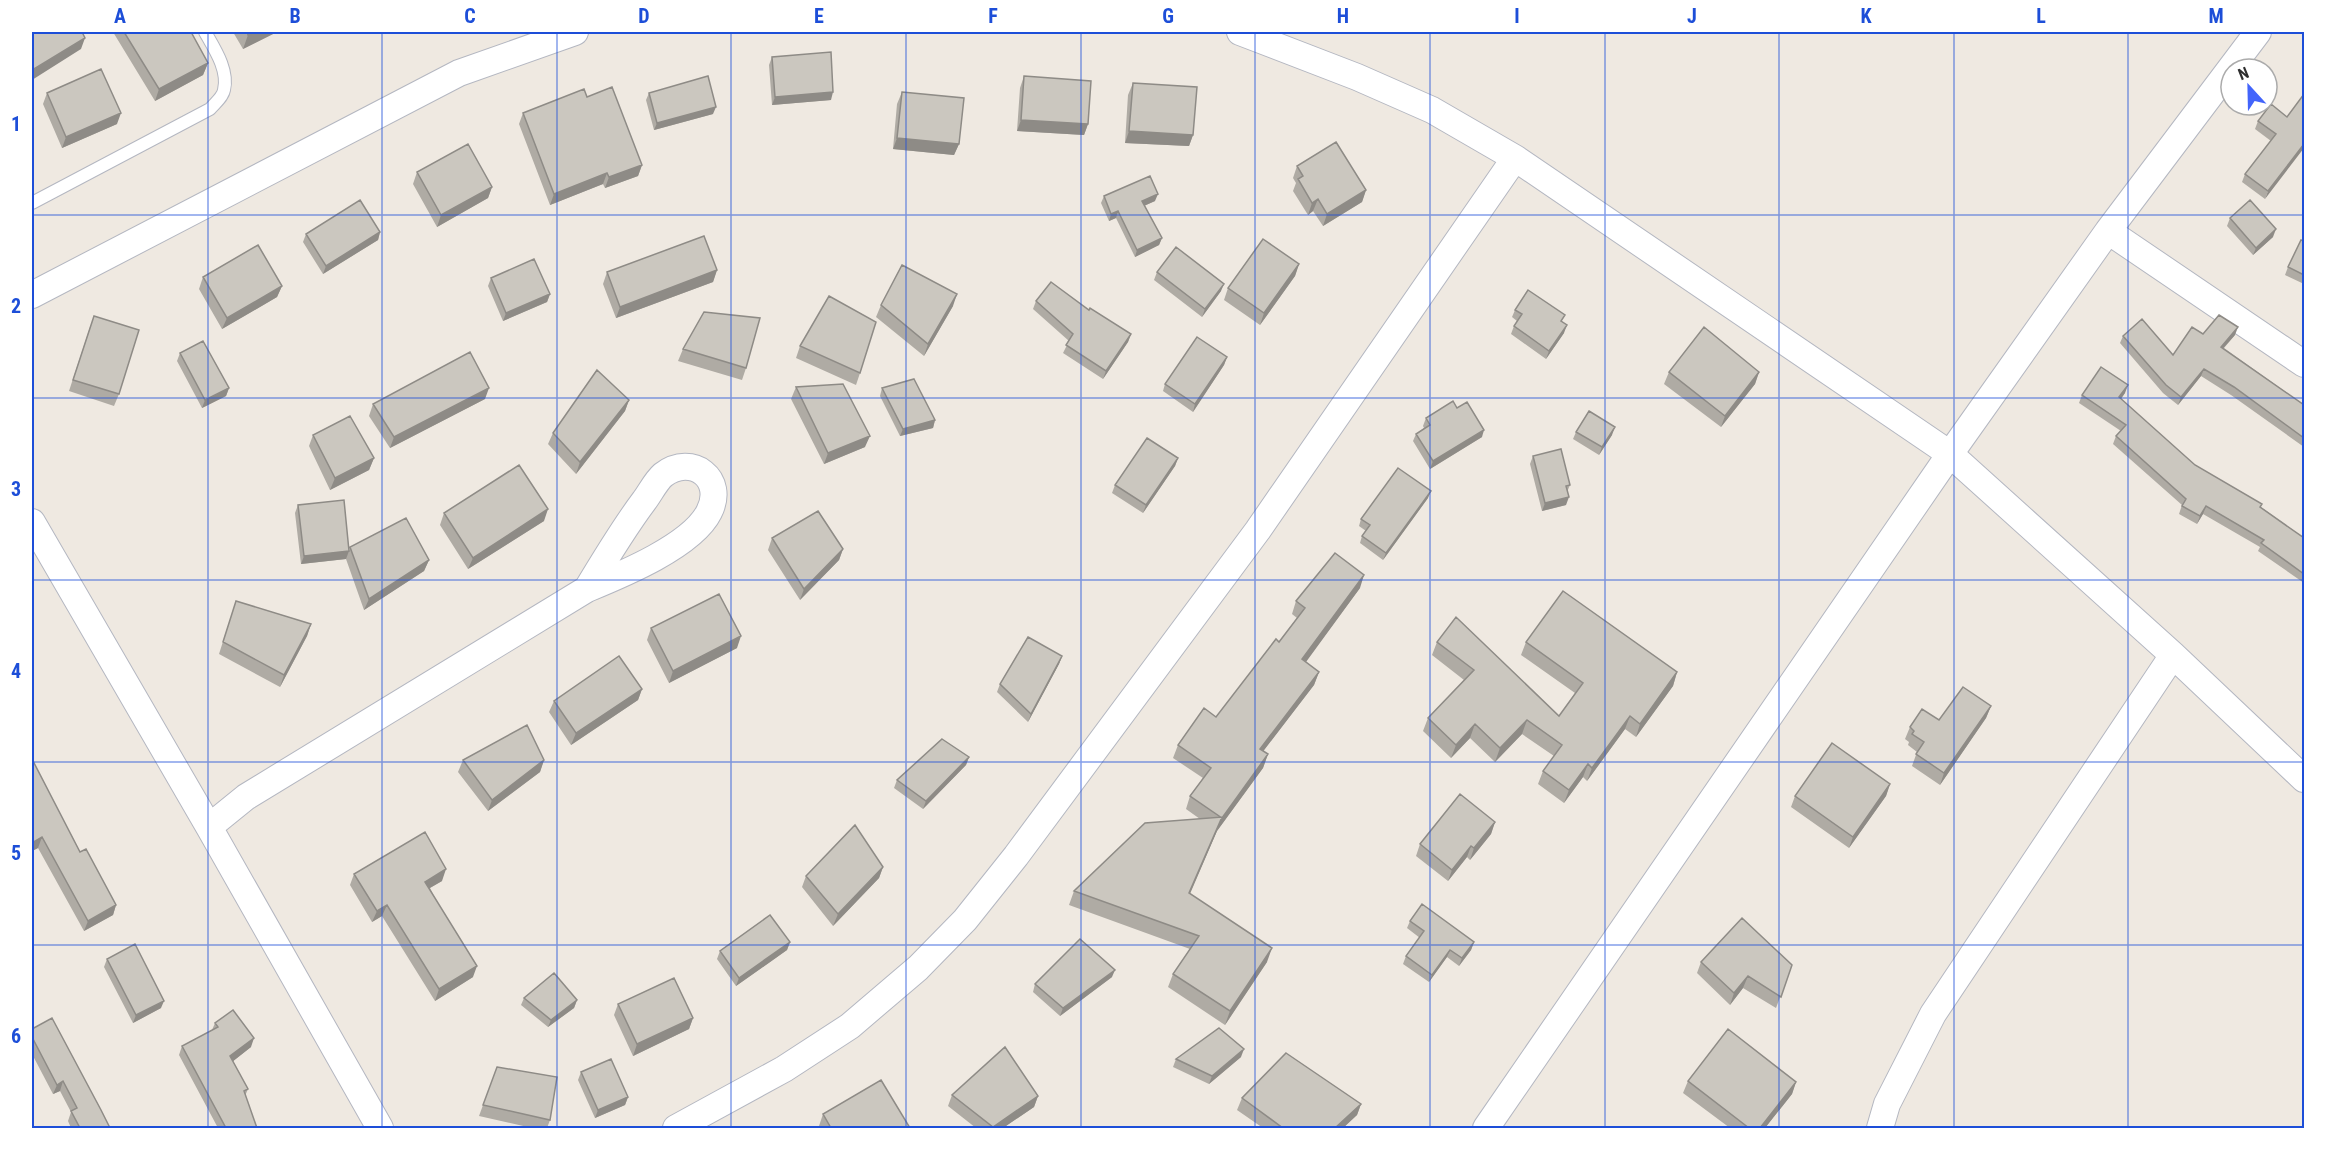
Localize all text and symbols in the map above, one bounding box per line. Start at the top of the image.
text: A [114,4,126,28]
text: B [289,4,301,28]
text: C [464,4,476,28]
text: D [638,4,650,28]
text: E [814,4,824,28]
text: F [988,4,998,28]
text: G [1162,4,1174,28]
text: H [1337,4,1349,28]
text: I [1514,4,1520,28]
text: J [1687,4,1697,28]
text: K [1860,4,1872,28]
text: L [2036,4,2046,28]
text: M [2208,4,2224,28]
north arrow [2219,57,2279,117]
text: N [2235,63,2252,84]
text: 1 [11,112,21,136]
text: 2 [11,294,21,318]
text: 3 [11,477,21,501]
text: 4 [11,659,21,683]
text: 5 [11,841,21,865]
text: 6 [11,1024,21,1048]

